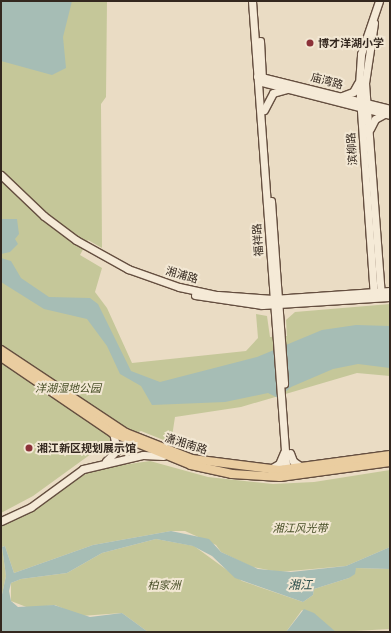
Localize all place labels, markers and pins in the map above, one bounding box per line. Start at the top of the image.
place label: 博才洋湖小学 [318,36,384,50]
marker: 博才洋湖小学 [305,38,315,48]
place label: 湘江新区规划展示馆 [37,441,136,455]
marker: 湘江新区规划展示馆 [24,443,34,453]

